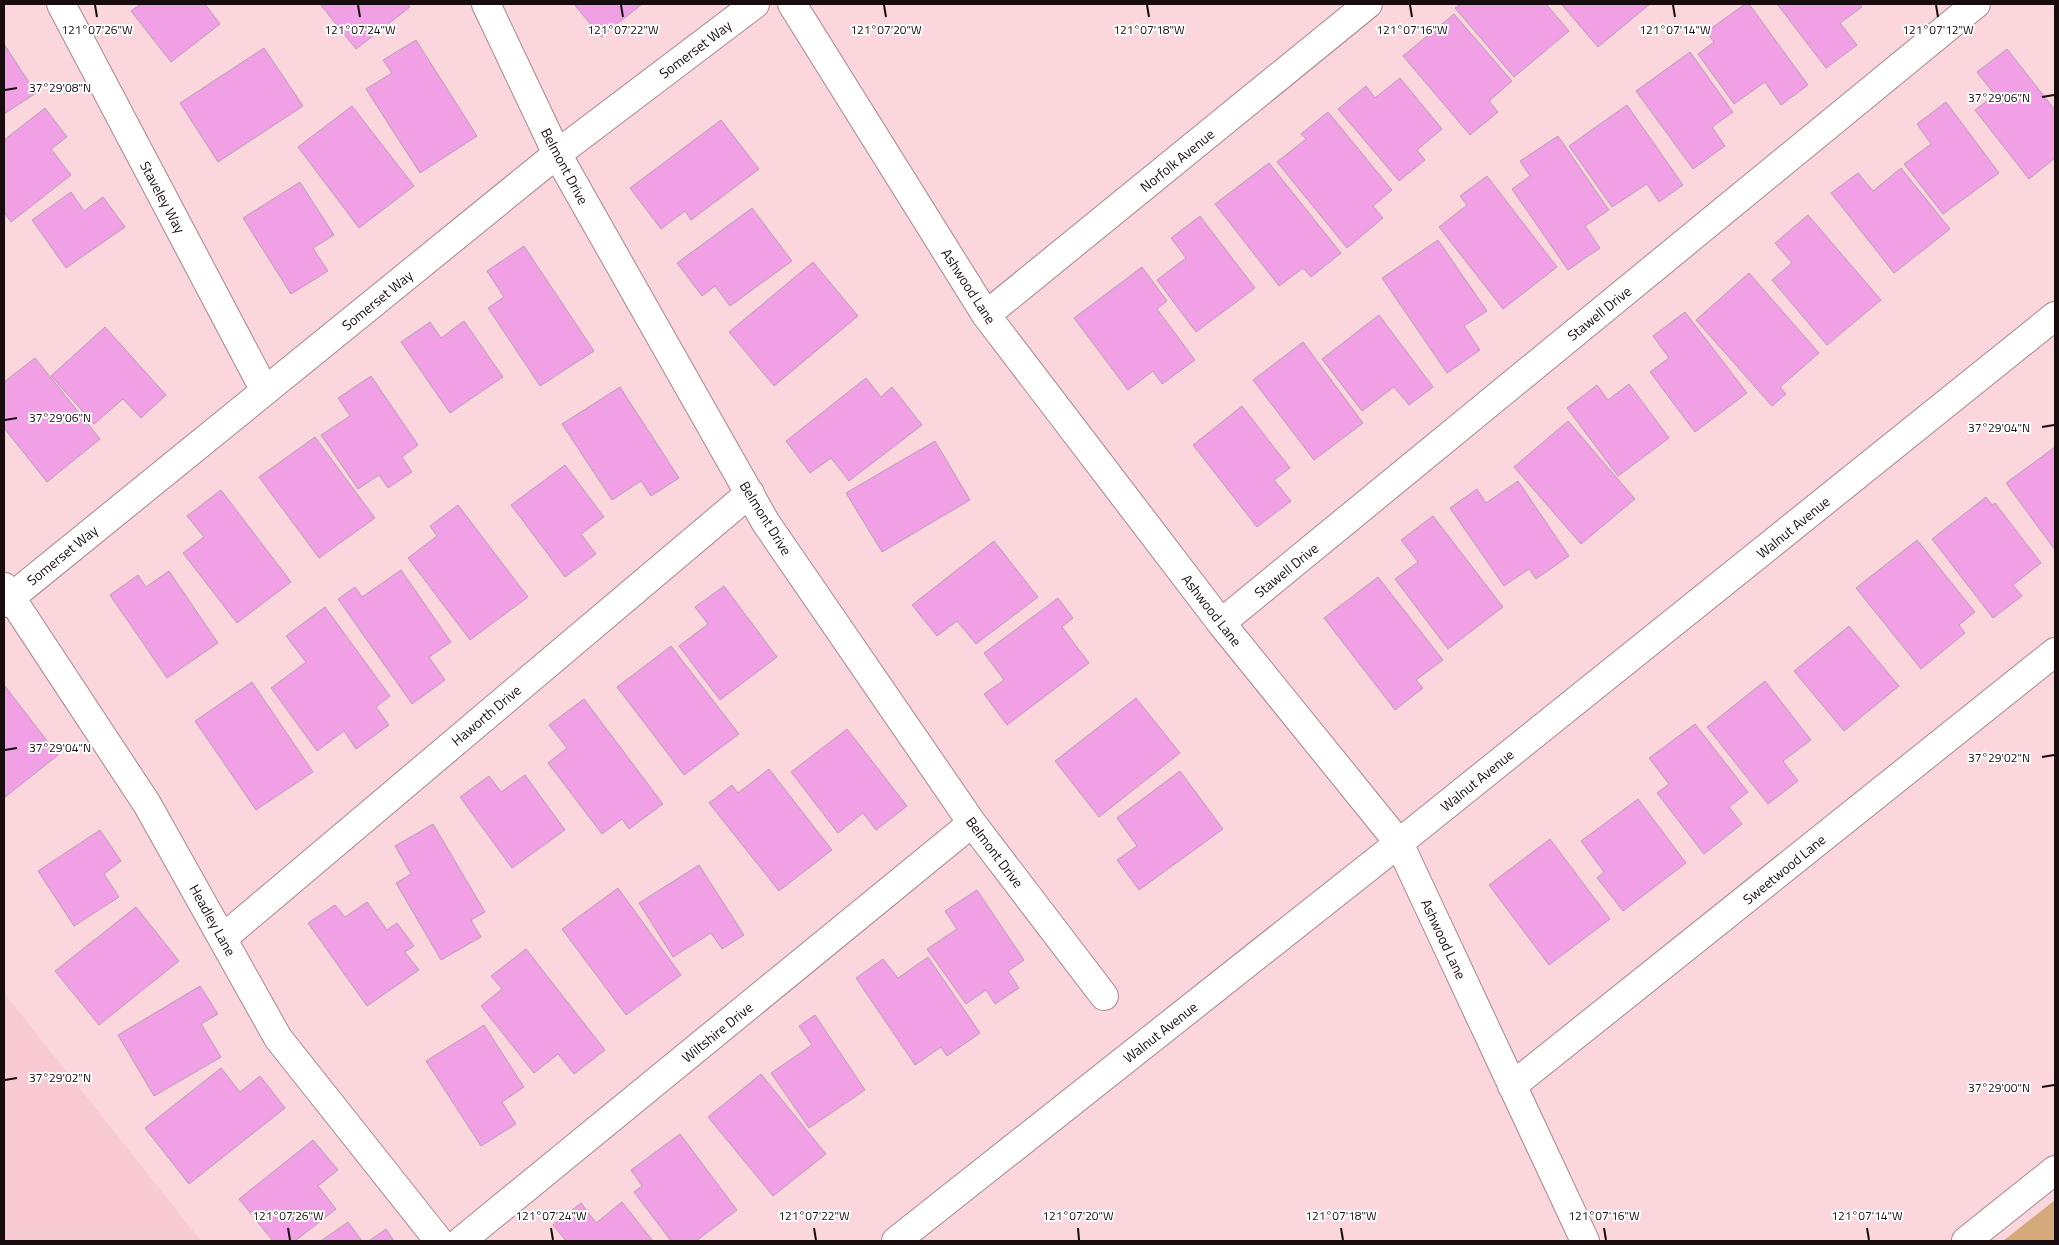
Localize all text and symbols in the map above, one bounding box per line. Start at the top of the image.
street label: Somerset Way [654,15,736,83]
text: 121°07'26"W [61,20,133,39]
text: 121°07'24"W [324,20,396,39]
text: 121°07'22"W [587,20,659,39]
text: 121°07'20"W [850,20,922,39]
text: 121°07'18"W [1113,20,1185,39]
text: 121°07'16"W [1376,20,1448,39]
text: 121°07'14"W [1639,20,1711,39]
text: 121°07'12"W [1902,20,1974,39]
text: 37°29'08"N [29,78,91,97]
text: 37°29'06"N [1968,88,2030,107]
street label: Norfolk Avenue [1135,123,1219,197]
street label: Belmont Drive [536,124,594,208]
street label: Staveley Way [135,157,191,237]
street label: Ashwood Lane [937,244,1001,328]
street label: Somerset Way [337,265,417,335]
street label: Stawell Drive [1562,281,1636,345]
text: 37°29'06"N [29,408,91,427]
text: 37°29'04"N [1968,418,2030,437]
street label: Belmont Drive [735,477,797,559]
street label: Walnut Avenue [1752,491,1834,563]
street label: Somerset Way [22,520,102,590]
street label: Stawell Drive [1249,538,1323,602]
street label: Ashwood Lane [1177,569,1247,651]
street label: Haworth Drive [447,679,525,751]
text: 37°29'04"N [29,738,91,757]
street label: Walnut Avenue [1436,744,1518,816]
text: 37°29'02"N [1968,748,2030,767]
street label: Belmont Drive [961,812,1029,892]
street label: Sweetwood Lane [1738,829,1830,909]
street label: Headley Lane [185,880,241,960]
street label: Ashwood Lane [1416,895,1472,983]
street label: Walnut Avenue [1118,996,1202,1068]
street label: Wiltshire Drive [677,997,757,1067]
text: 37°29'02"N [29,1068,91,1087]
text: 37°29'00"N [1968,1078,2030,1097]
text: 121°07'26"W [252,1206,324,1225]
text: 121°07'24"W [515,1206,587,1225]
text: 121°07'22"W [778,1206,850,1225]
text: 121°07'20"W [1042,1206,1114,1225]
text: 121°07'18"W [1305,1206,1377,1225]
text: 121°07'16"W [1568,1206,1640,1225]
text: 121°07'14"W [1831,1206,1903,1225]

